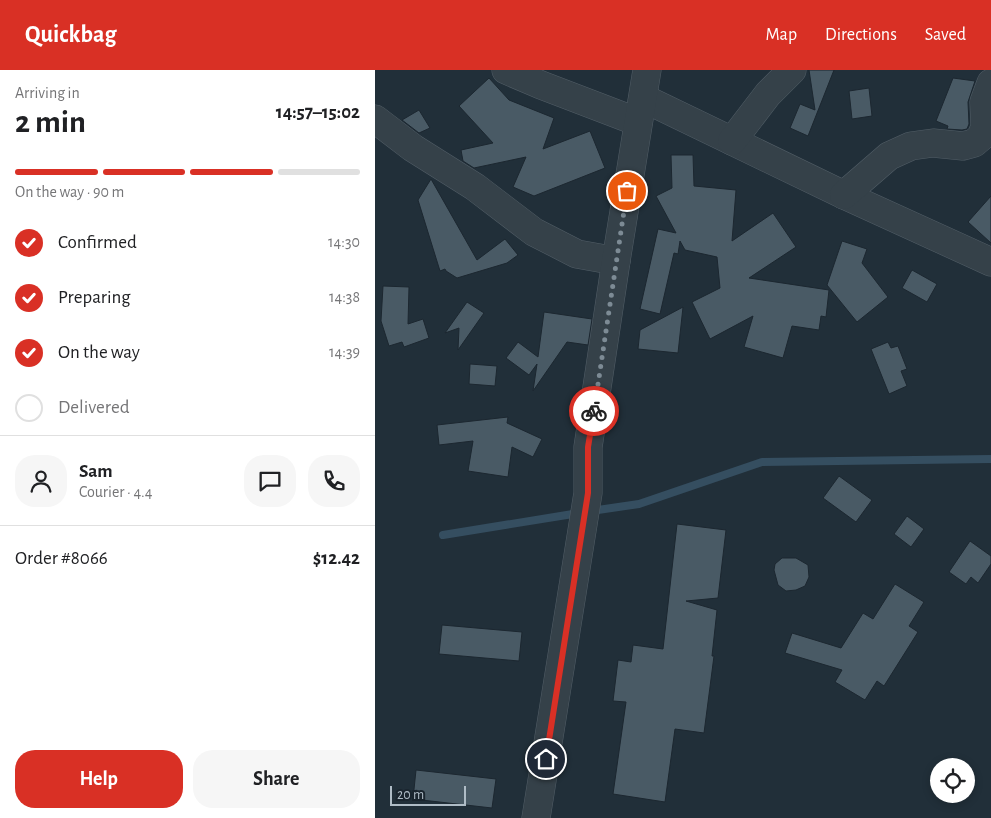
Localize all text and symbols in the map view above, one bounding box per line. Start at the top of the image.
text: Quickbag [25,23,117,47]
text: Map [766,26,797,44]
text: Directions [825,26,897,44]
text: Saved [925,26,966,44]
text: Arriving in [15,85,80,101]
text: 14:57–15:02 [276,103,360,122]
text: 2 min [15,106,86,138]
pin [606,170,648,212]
icon: bag [613,177,641,205]
text: On the way · 90 m [15,184,124,200]
icon: check [15,229,43,257]
text: Confirmed [58,233,137,252]
text: 14:30 [328,234,360,250]
icon: check [15,284,43,312]
text: Preparing [58,288,131,307]
text: 14:38 [329,289,360,305]
icon: check [15,339,43,367]
text: On the way [58,343,140,362]
text: 14:39 [329,344,360,360]
courier [569,386,619,436]
icon: bike [580,397,608,425]
text: Delivered [58,398,130,417]
button: person [15,455,67,507]
button: chat [244,455,296,507]
button: phone [308,455,360,507]
text: Sam [79,462,113,481]
text: Courier · 4.4 [79,484,152,500]
text: Order #8066 [15,549,108,568]
text: $12.42 [313,549,360,568]
pin [525,738,567,780]
icon: home [532,745,560,773]
button: Help [15,750,183,808]
button: Share [193,750,360,808]
map controls [930,758,975,803]
button: locate [930,758,975,803]
scale bar [390,783,466,806]
text: 20 m [397,788,424,802]

